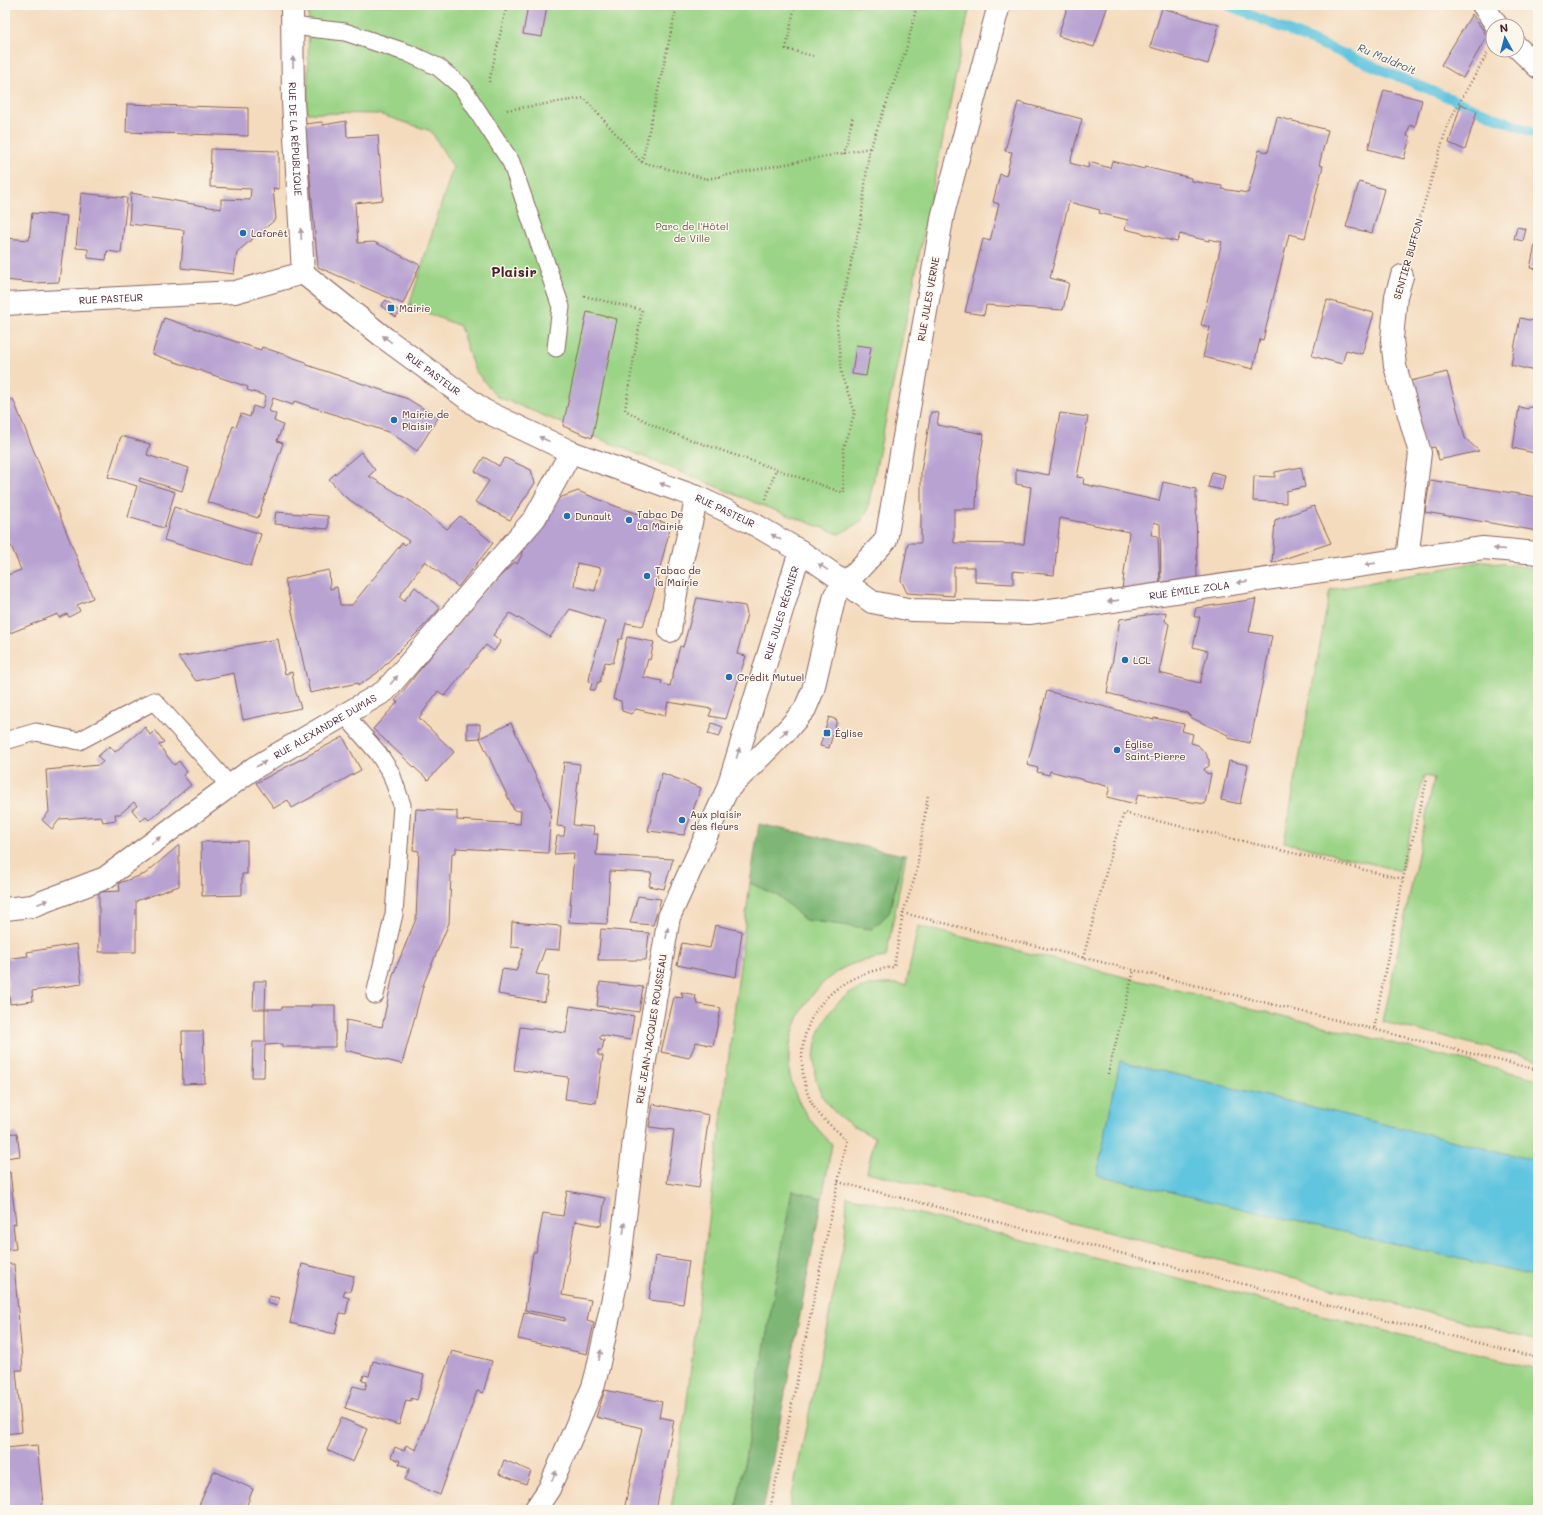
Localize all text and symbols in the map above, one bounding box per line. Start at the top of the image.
north arrow [1485,18,1525,58]
text: N [1499,20,1509,36]
water label: Ru Maldroit [1356,39,1419,78]
one-way arrow [290,55,296,68]
street label: RUE DE LA RÉPUBLIQUE [286,82,305,197]
street label: SENTIER BUFFON [1390,217,1426,301]
park label: Parc de l'Hôtel de Ville [655,219,729,245]
place label: Laforêt [251,226,288,240]
one-way arrow [298,227,304,240]
marker: Laforêt [238,228,248,238]
street label: RUE JULES VERNE [914,255,942,342]
district label: Plaisir [491,262,537,281]
street label: RUE PASTEUR [78,290,143,307]
place label: Mairie [399,301,431,315]
marker: Mairie [386,303,396,313]
one-way arrow [382,335,393,344]
street label: RUE PASTEUR [403,349,463,398]
place label: Mairie de Plaisir [402,407,449,433]
marker: Mairie de Plaisir [389,415,399,425]
one-way arrow [538,436,549,442]
one-way arrow [658,482,670,488]
street label: RUE PASTEUR [693,490,757,530]
place label: Tabac De La Mairie [637,507,684,533]
place label: Dunault [575,509,612,523]
marker: Dunault [562,511,572,521]
marker: Tabac De La Mairie [624,515,634,525]
one-way arrow [770,533,782,540]
one-way arrow [1493,546,1505,553]
one-way arrow [1364,561,1376,567]
place label: Tabac de la Mairie [655,563,701,589]
one-way arrow [818,563,829,571]
street label: RUE JULES RÉGNIER [760,564,802,662]
marker: Tabac de la Mairie [642,571,652,581]
street label: RUE ÉMILE ZOLA [1148,577,1231,603]
one-way arrow [1236,579,1248,585]
one-way arrow [1107,598,1119,604]
place label: LCL [1133,653,1151,667]
marker: LCL [1120,655,1130,665]
place label: Crédit Mutuel [737,670,804,684]
marker: Crédit Mutuel [724,672,734,682]
one-way arrow [390,674,399,685]
street label: RUE ALEXANDRE DUMAS [271,690,379,762]
place label: Église [835,726,863,740]
one-way arrow [779,728,789,738]
marker: Église [822,728,832,738]
place label: Église Saint-Pierre [1125,737,1186,763]
marker: Église Saint-Pierre [1112,745,1122,755]
one-way arrow [735,747,741,759]
one-way arrow [255,760,267,767]
place label: Aux plaisir des fleurs [690,807,742,833]
marker: Aux plaisir des fleurs [677,815,687,825]
one-way arrow [151,836,161,844]
one-way arrow [37,898,49,904]
one-way arrow [664,927,670,939]
street label: RUE JEAN-JACQUES ROUSSEAU [632,953,670,1105]
one-way arrow [621,1221,627,1234]
one-way arrow [598,1349,604,1361]
one-way arrow [552,1470,558,1482]

